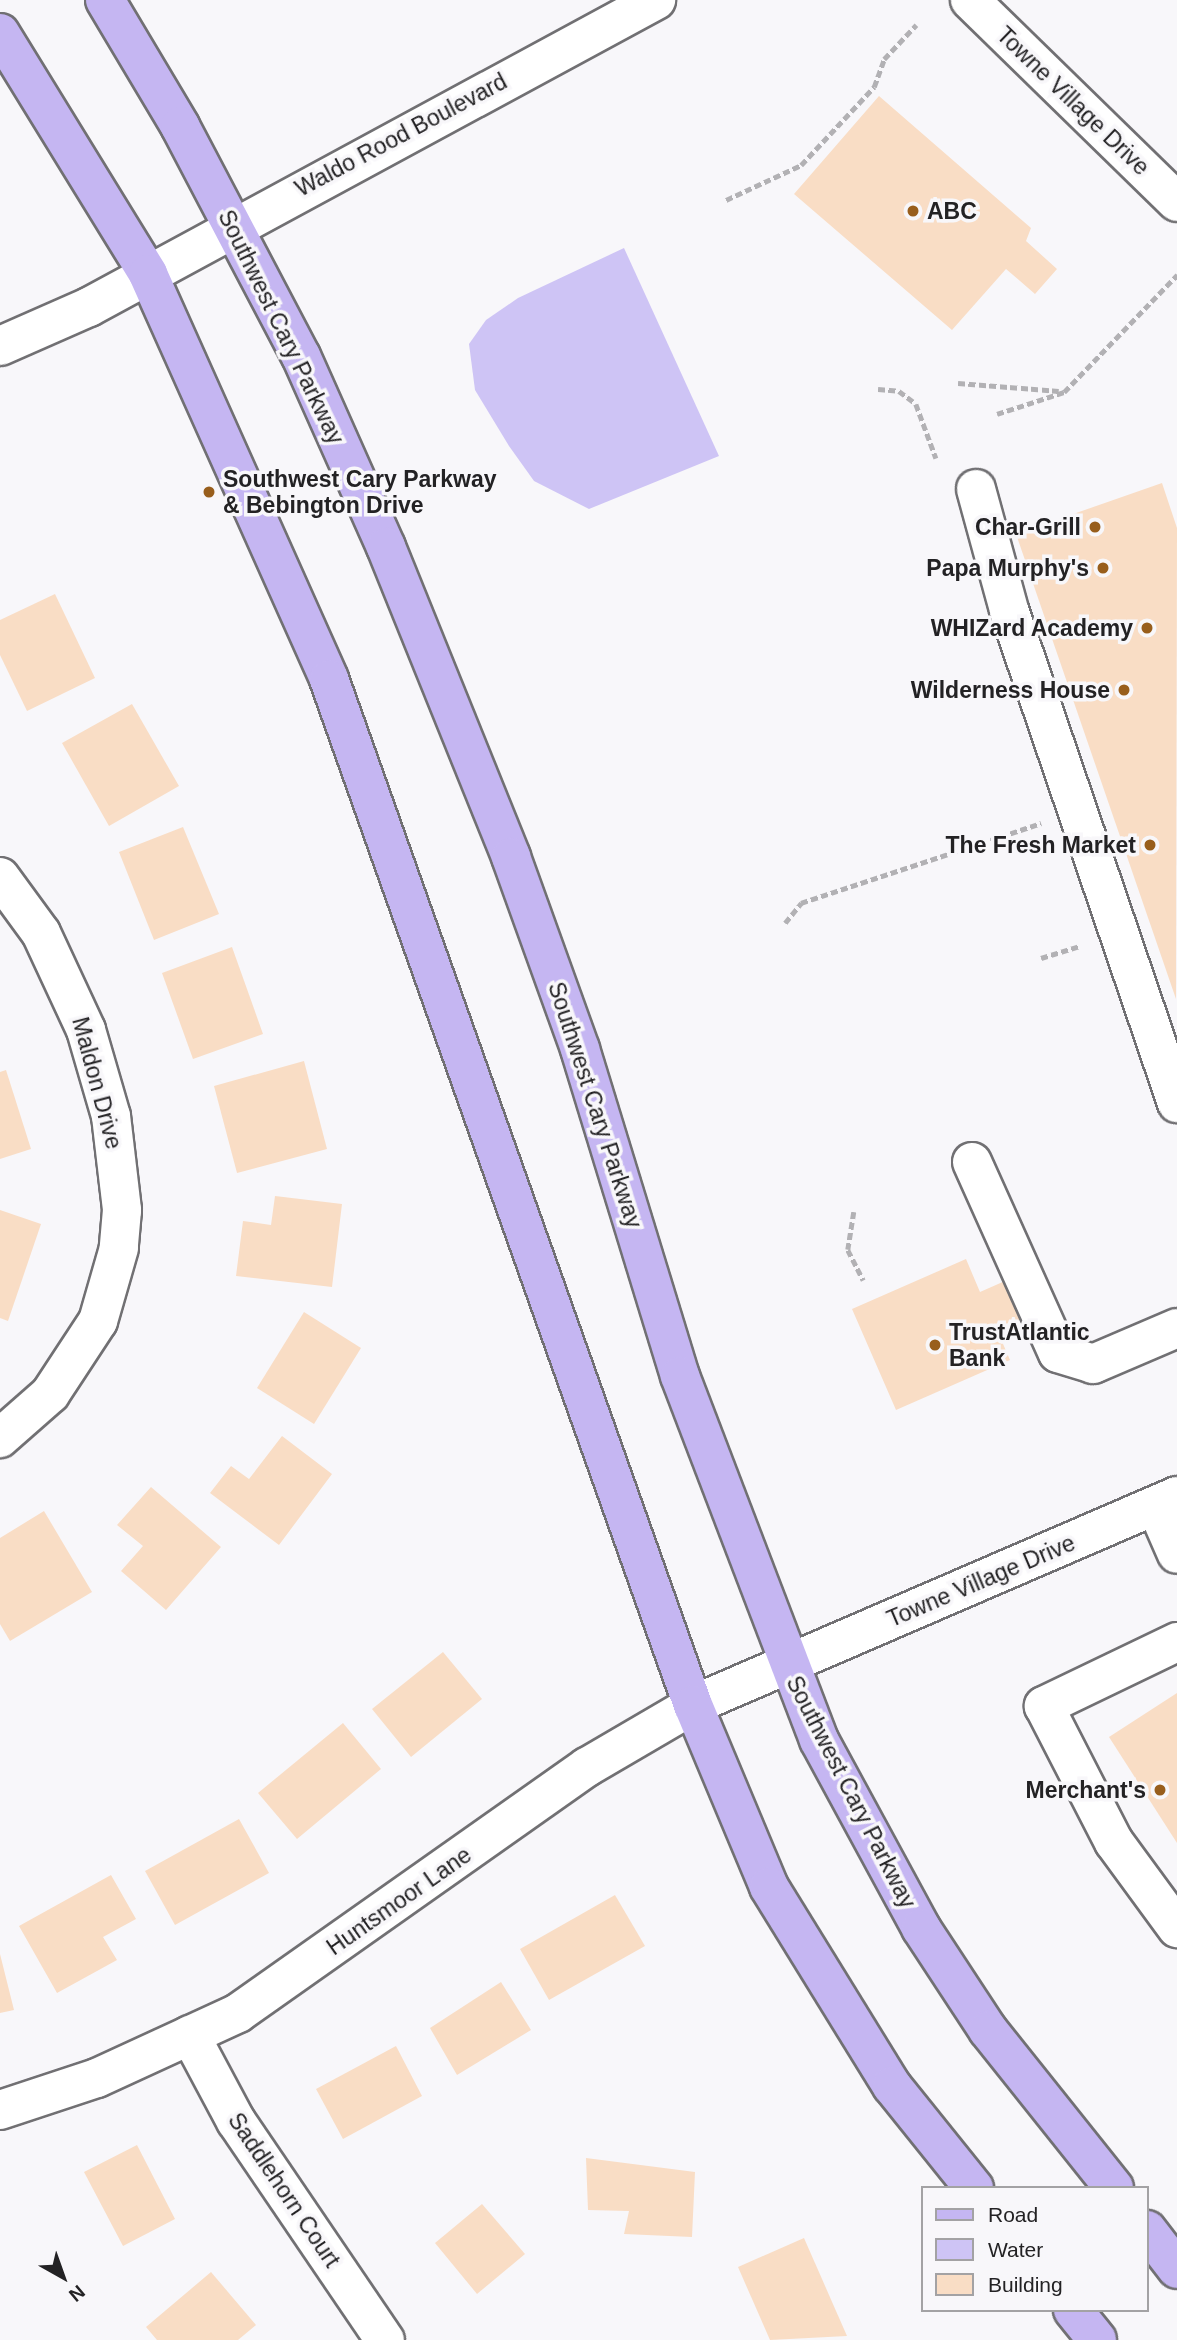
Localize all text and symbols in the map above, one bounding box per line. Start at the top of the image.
street label: Towne Village Drive [991,21,1155,181]
street label: Waldo Rood Boulevard [290,67,512,203]
place label: ABC [927,197,977,225]
marker: ABC [905,203,921,219]
street label: Southwest Cary Parkway [212,205,350,449]
place label: Southwest Cary Parkway & Bebington Drive [223,465,497,519]
marker: Southwest Cary Parkway & Bebington Drive [201,484,217,500]
place label: Char-Grill [975,513,1081,541]
marker: Char-Grill [1087,519,1103,535]
place label: Papa Murphy's [926,554,1089,582]
marker: Papa Murphy's [1095,560,1111,576]
place label: WHIZard Academy [930,614,1133,642]
marker: WHIZard Academy [1139,620,1155,636]
place label: Wilderness House [911,676,1110,704]
marker: Wilderness House [1116,682,1132,698]
place label: The Fresh Market [946,831,1136,859]
marker: The Fresh Market [1142,837,1158,853]
street label: Southwest Cary Parkway [542,979,648,1231]
street label: Maldon Drive [66,1014,128,1152]
place label: TrustAtlantic Bank [949,1318,1090,1372]
marker: TrustAtlantic Bank [927,1337,943,1353]
street label: Towne Village Drive [883,1529,1079,1633]
street label: Southwest Cary Parkway [780,1671,922,1913]
place label: Merchant's [1025,1776,1146,1804]
marker: Merchant's [1152,1782,1168,1798]
street label: Huntsmoor Lane [321,1841,477,1961]
street label: Saddlehorn Court [222,2108,346,2272]
legend [922,2186,1149,2312]
text: Road [988,2203,1038,2226]
text: Water [988,2238,1043,2261]
north arrow [28,2242,98,2312]
text: Building [988,2273,1063,2296]
text: N [65,2281,89,2306]

